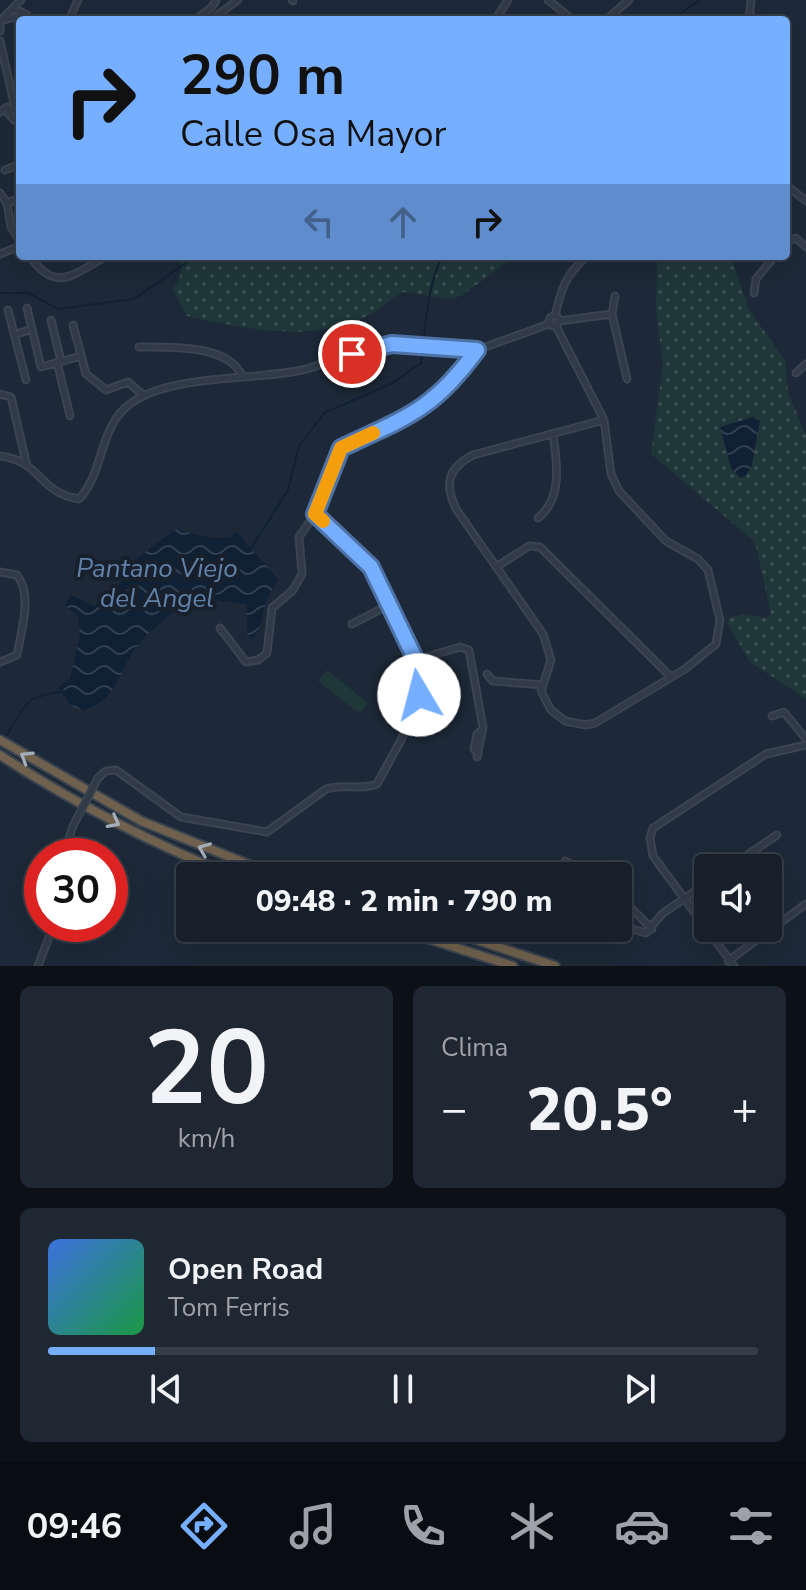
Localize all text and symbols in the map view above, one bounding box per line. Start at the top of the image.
text: 290 m [180,37,345,114]
icon: right [48,48,152,152]
text: Calle Osa Mayor [180,110,446,159]
icon: left [297,200,341,244]
icon: ahead [381,200,425,244]
icon: right [465,200,509,244]
pin [318,320,386,388]
icon: arrive [330,332,374,376]
water label: Pantano Viejo del Angel [76,551,238,616]
position arrow [377,653,461,737]
one-way arrow [20,751,35,766]
one-way arrow [106,812,120,828]
speed limit sign: 30 [24,838,128,942]
one-way arrow [198,842,212,858]
map controls [694,854,782,942]
button: sound [694,854,782,942]
text: 09:48 · 2 min · 790 m [256,881,552,922]
text: 20 [144,998,269,1140]
text: Clima [441,1030,508,1065]
text: 20.5° [526,1069,673,1151]
text: − [441,1080,467,1140]
text: + [732,1080,758,1140]
text: km/h [178,1121,235,1156]
text: Open Road [168,1249,323,1290]
text: Tom Ferris [168,1290,290,1325]
icon: previous [144,1367,188,1411]
icon: pause [381,1367,425,1411]
icon: next [618,1367,662,1411]
icon: directions [176,1498,232,1554]
icon: music [285,1498,341,1554]
icon: phone [395,1498,451,1554]
icon: climate [504,1498,560,1554]
icon: car [614,1498,670,1554]
icon: filters [723,1498,779,1554]
text: 09:46 [27,1502,122,1551]

